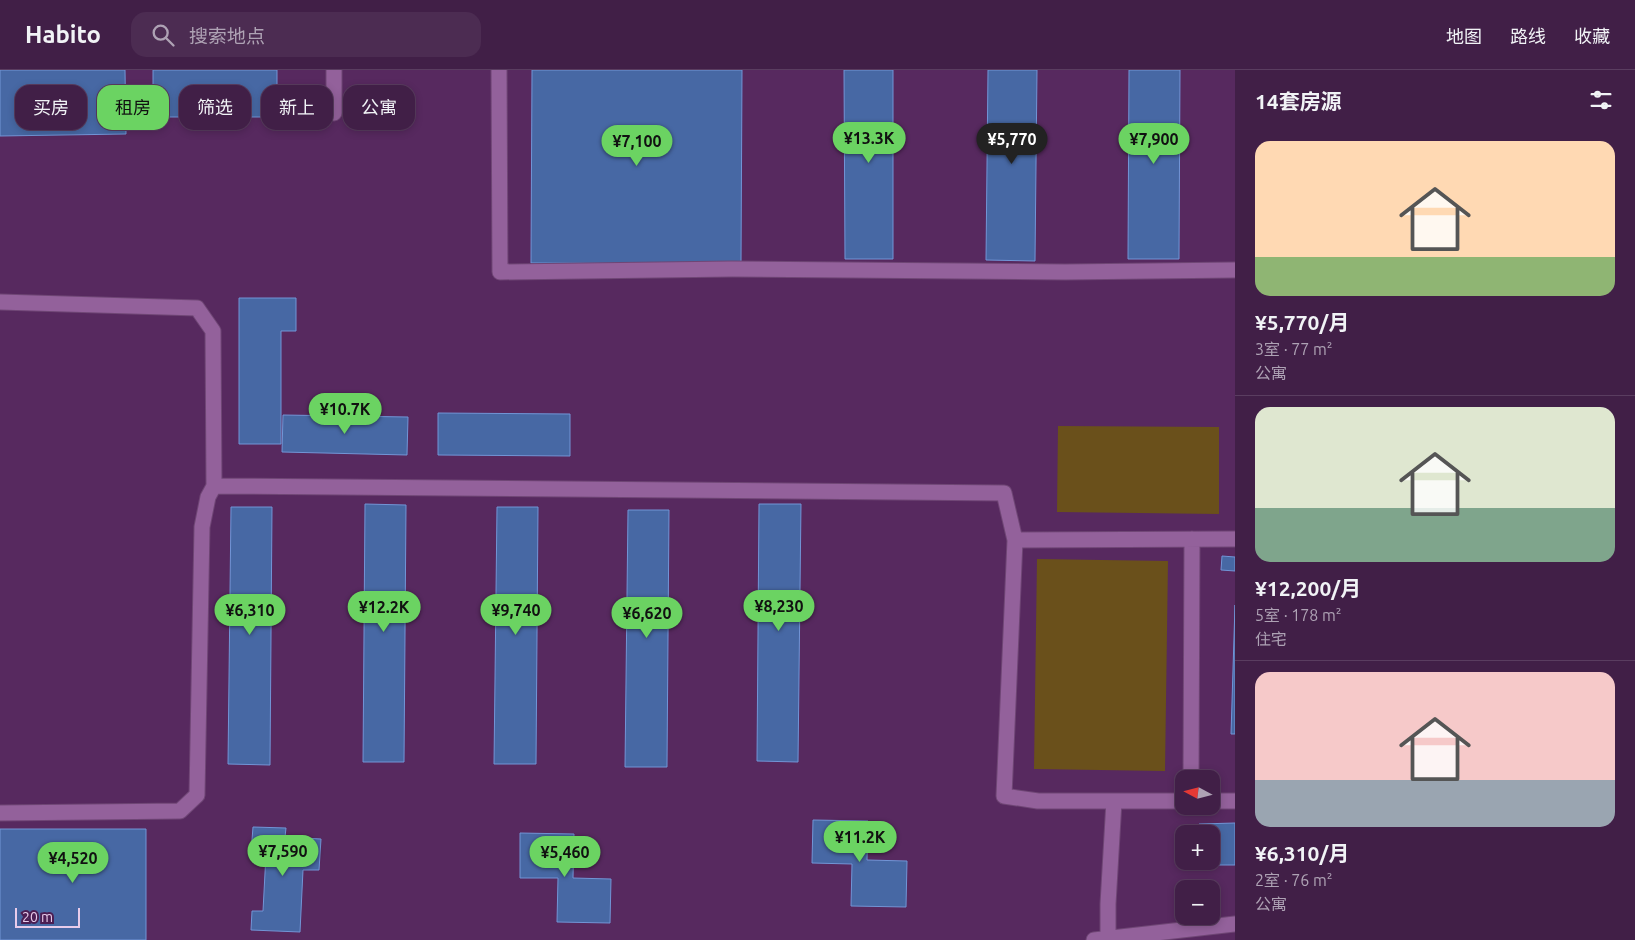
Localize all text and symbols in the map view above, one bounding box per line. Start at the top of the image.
search box [131,12,481,57]
text: Habito [25,21,101,48]
icon: search [149,21,177,49]
text: 搜索地点 [189,25,265,47]
text: 地图 [1446,26,1482,46]
text: 路线 [1510,26,1546,46]
text: 收藏 [1574,26,1610,46]
chip: 买房 [15,85,87,130]
chip: 租房 [97,85,169,130]
chip: 筛选 [179,85,251,130]
chip: 新上 [261,85,333,130]
chip: 公寓 [343,85,415,130]
icon: filters [1587,86,1615,114]
text: 14套房源 [1255,89,1342,113]
pin: ¥13.3K [828,122,910,164]
pin: ¥5,770 [971,122,1053,165]
pin: ¥7,900 [1113,122,1195,165]
pin: ¥7,100 [596,124,678,167]
text: ¥13.3K [844,129,894,147]
text: ¥5,770 [987,130,1037,148]
text: ¥7,900 [1129,130,1179,148]
text: ¥7,100 [612,132,662,150]
icon: home [1390,174,1480,264]
text: ¥5,770/月 [1255,310,1349,334]
text: 3室 · 77 m² [1255,340,1333,358]
text: 公寓 [1255,364,1287,382]
pin: ¥10.7K [304,392,386,435]
text: ¥10.7K [320,400,370,418]
icon: home [1390,439,1480,529]
text: ¥12,200/月 [1255,576,1361,600]
pin: ¥12.2K [343,590,425,633]
pin: ¥8,230 [738,590,820,632]
pin: ¥6,310 [209,594,291,636]
pin: ¥9,740 [475,594,557,636]
pin: ¥6,620 [606,596,688,639]
text: ¥8,230 [754,597,804,615]
text: ¥12.2K [359,598,409,616]
text: ¥6,310 [225,601,275,619]
text: ¥9,740 [491,601,541,619]
text: ¥6,620 [622,604,672,622]
text: 5室 · 178 m² [1255,606,1342,624]
text: 住宅 [1255,630,1287,648]
icon: home [1390,704,1480,794]
north arrow [1175,770,1220,815]
map controls [1175,770,1220,925]
pin: ¥11.2K [819,820,901,863]
button: + [1175,825,1220,870]
text: ¥11.2K [835,828,885,846]
pin: ¥7,590 [242,834,324,877]
pin: ¥5,460 [524,836,606,878]
text: ¥6,310/月 [1255,841,1349,865]
pin: ¥4,520 [32,842,114,884]
text: ¥7,590 [258,842,308,860]
text: ¥5,460 [540,843,590,861]
text: ¥4,520 [48,849,98,867]
text: 2室 · 76 m² [1255,871,1333,889]
button: − [1175,880,1220,925]
text: 公寓 [1255,895,1287,913]
scale bar [15,905,80,928]
text: 20 m [22,909,53,925]

